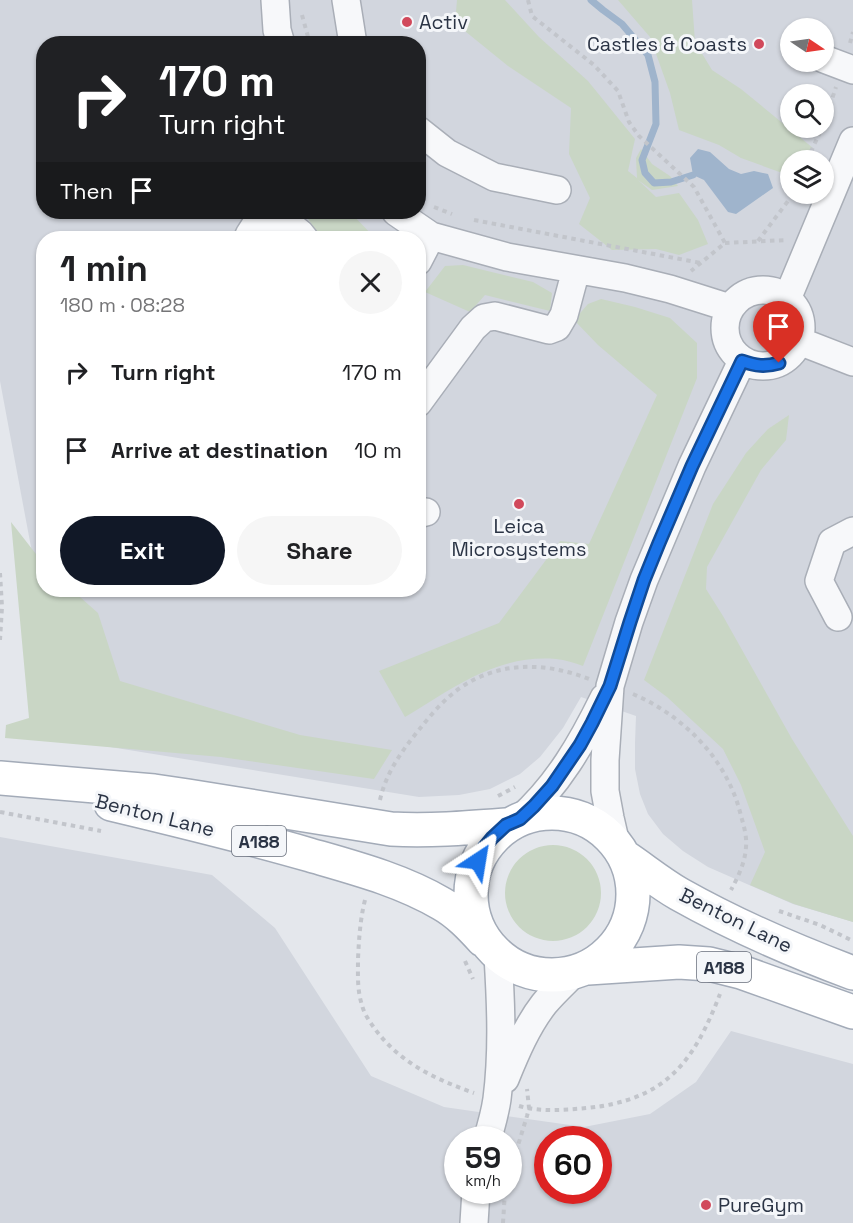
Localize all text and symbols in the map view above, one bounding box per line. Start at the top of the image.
place label: Activ [419,9,468,35]
marker: Activ [400,15,414,29]
north arrow [780,18,834,72]
map controls [780,18,834,204]
place label: Castles & Coasts [587,31,747,57]
marker: Castles & Coasts [752,37,766,51]
text: 170 m [159,55,275,108]
icon: right [60,60,138,138]
button: search [780,84,834,138]
text: Turn right [159,107,286,142]
button: layers [780,150,834,204]
icon: arrive [125,174,158,207]
text: Then [60,177,113,205]
text: 1 min [60,246,148,292]
button: close [339,251,402,314]
text: 180 m · 08:28 [60,292,185,318]
pin [753,301,804,363]
icon: arrive [762,310,795,343]
icon: right [60,356,93,389]
text: Turn right [111,358,216,386]
text: 170 m [342,358,402,386]
icon: arrive [60,434,93,467]
text: Arrive at destination [111,436,328,464]
text: 10 m [354,436,402,464]
marker: Leica Microsystems [512,497,526,511]
place label: Leica Microsystems [451,513,587,562]
button: Exit [60,516,225,585]
button: Share [237,516,402,585]
street label: Benton Lane [93,788,217,842]
road number: A188 [232,826,286,856]
position arrow [446,829,510,893]
street label: Benton Lane [675,882,797,958]
road number: A188 [697,952,751,982]
speed limit sign: 60 [534,1126,612,1204]
text: 59 [465,1138,501,1177]
text: km/h [465,1171,501,1190]
place label: PureGym [718,1192,804,1218]
marker: PureGym [699,1198,713,1212]

